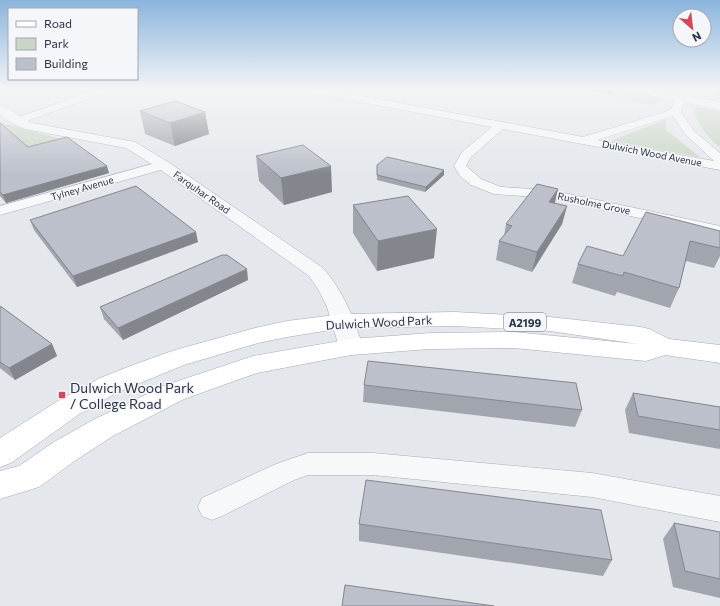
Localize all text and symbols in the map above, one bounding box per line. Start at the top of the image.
legend [8,8,138,80]
north arrow [672,8,712,48]
text: Road [44,16,72,30]
text: N [690,30,704,45]
text: Park [44,36,70,50]
text: Building [44,56,88,70]
street label: Dulwich Wood Avenue [601,137,703,169]
street label: Farquhar Road [171,168,233,216]
street label: Tylney Avenue [49,173,115,203]
street label: Rusholme Grove [556,189,632,217]
street label: Dulwich Wood Park [325,312,433,332]
road number: A2199 [504,313,546,331]
place label: Dulwich Wood Park / College Road [70,379,195,412]
marker: Dulwich Wood Park / College Road [57,390,67,400]

